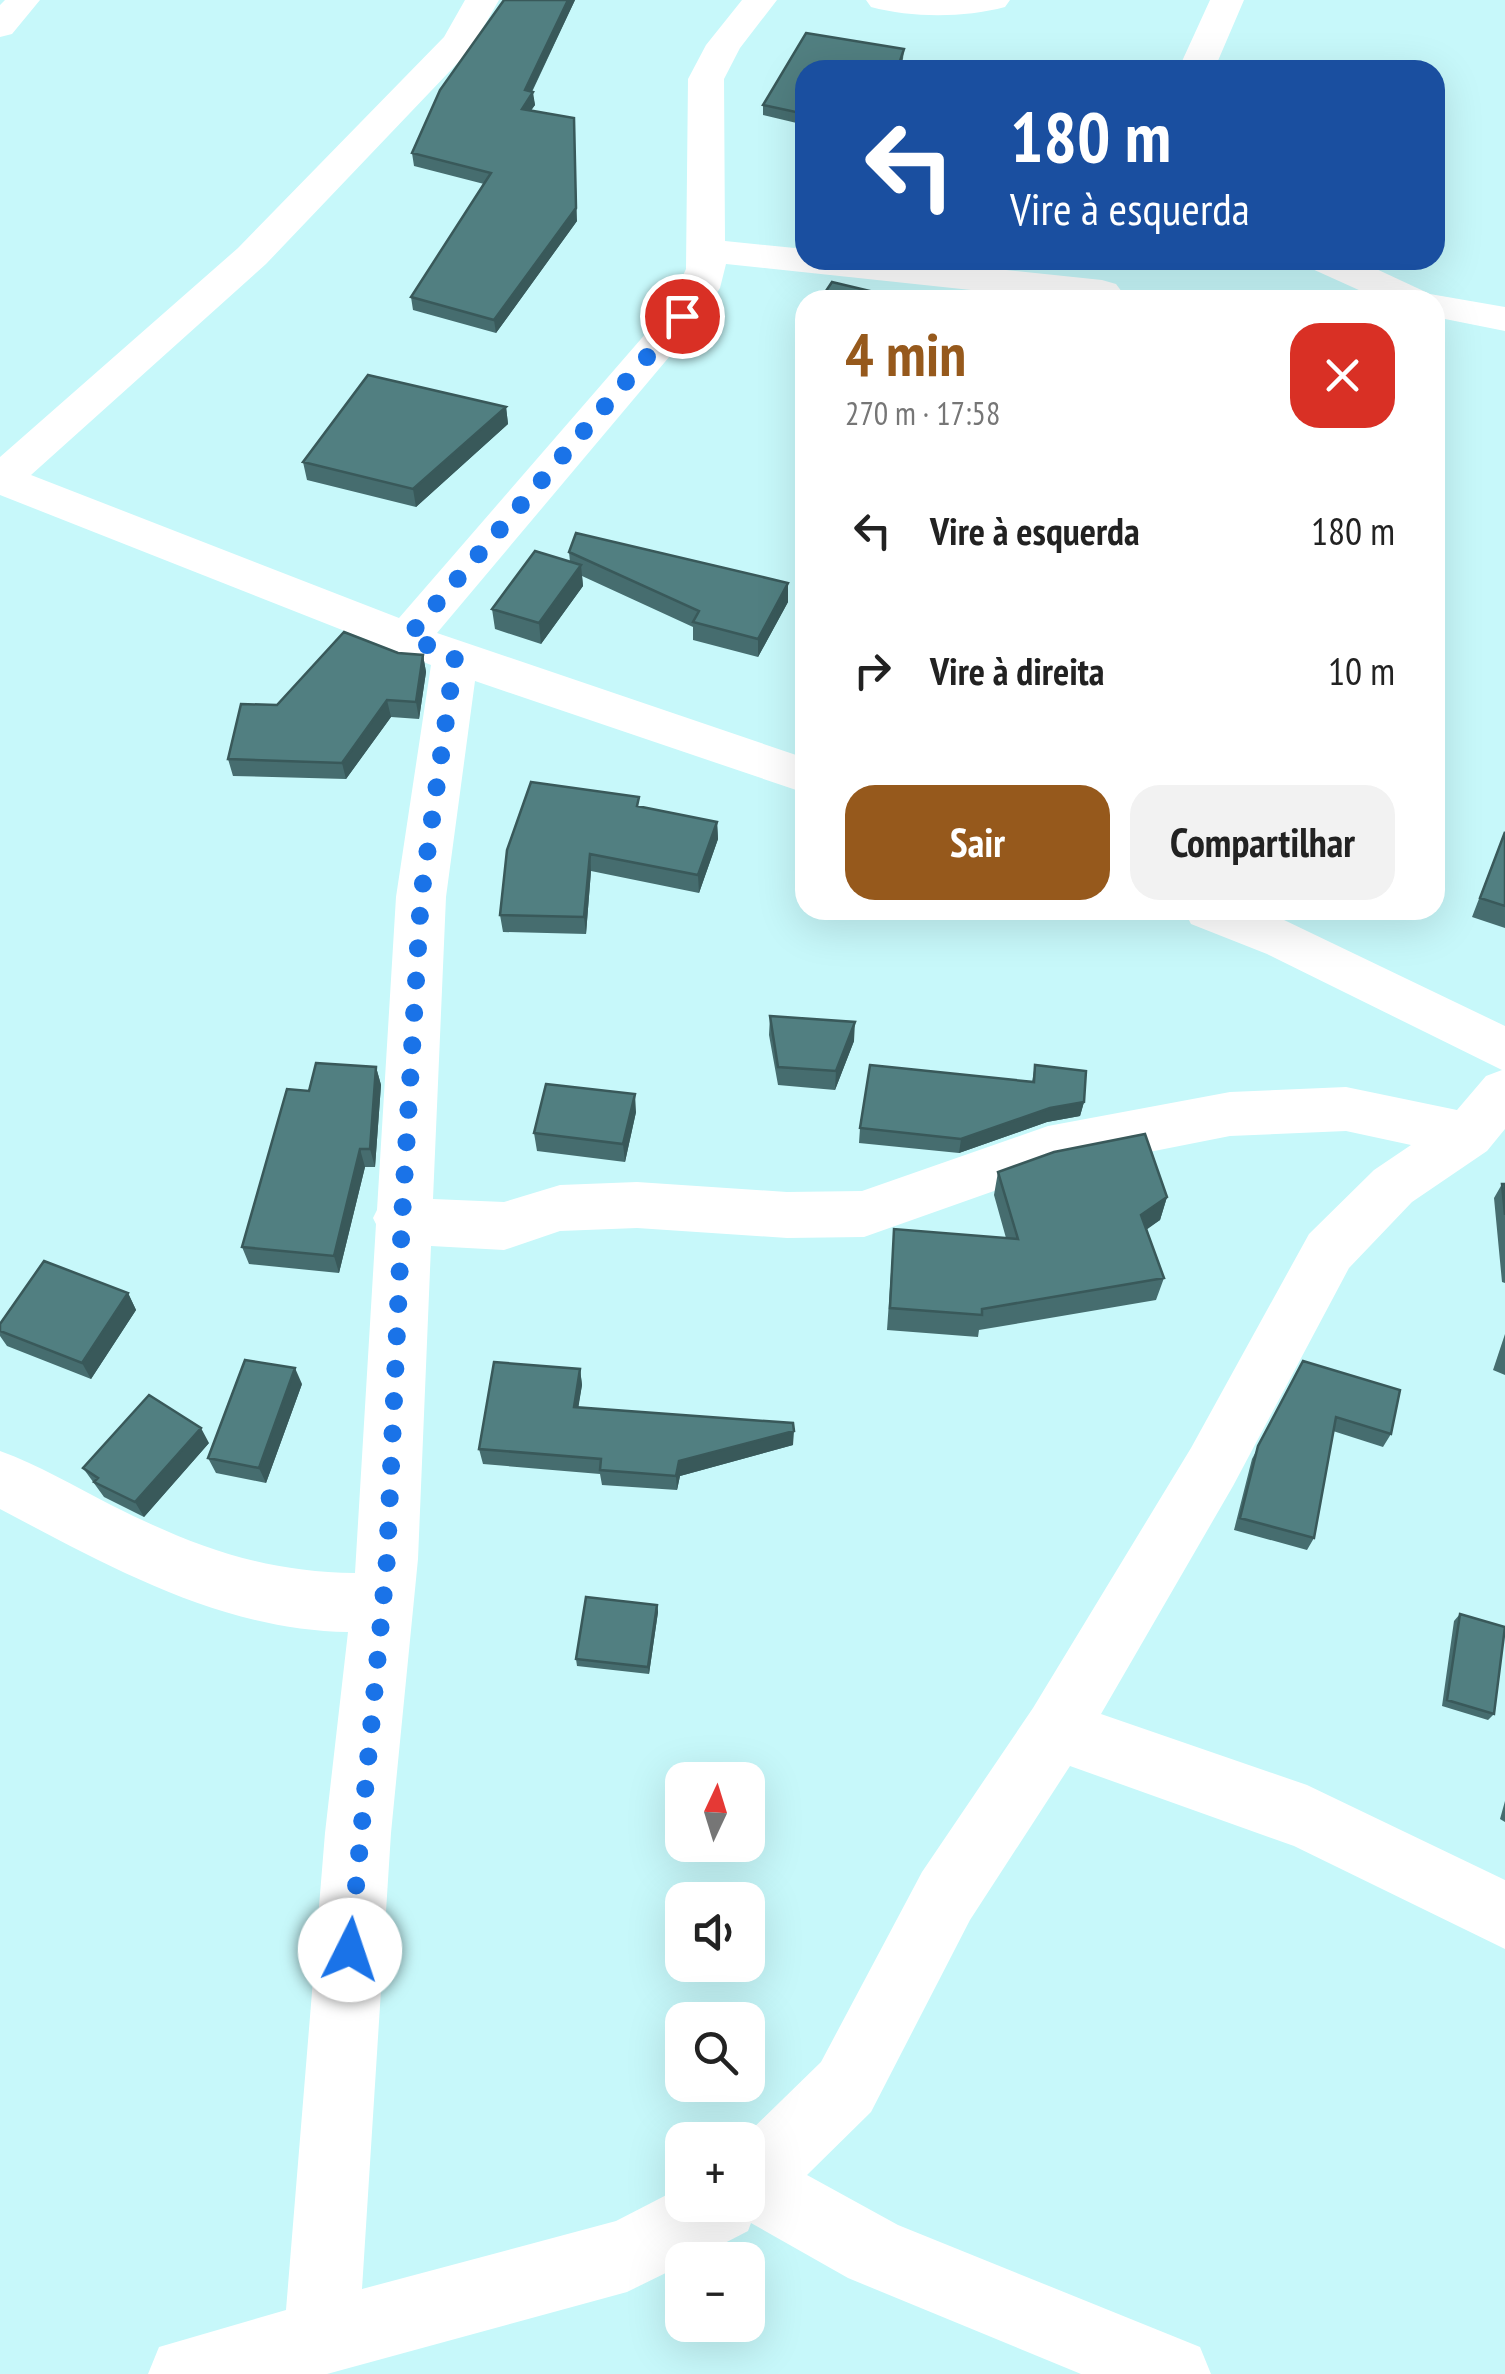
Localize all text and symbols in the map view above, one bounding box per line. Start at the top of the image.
text: 180 m [1010,91,1171,181]
icon: left [845,100,975,230]
text: Vire à esquerda [1010,179,1250,237]
pin [640,274,725,359]
icon: arrive [655,289,710,344]
text: 4 min [845,315,966,393]
button: close [1290,323,1395,428]
text: 270 m · 17:58 [845,392,1000,434]
icon: left [845,503,900,558]
text: Vire à esquerda [930,506,1140,555]
text: 180 m [1311,506,1395,555]
icon: right [845,643,900,698]
text: Vire à direita [930,646,1105,695]
text: 10 m [1328,646,1395,695]
button: Sair [845,785,1110,900]
button: Compartilhar [1130,785,1395,900]
north arrow [665,1762,765,1862]
map controls [665,1762,765,2342]
button: sound [665,1882,765,1982]
position arrow [298,1898,402,2002]
button: search [665,2002,765,2102]
button: + [665,2122,765,2222]
button: − [665,2242,765,2342]

